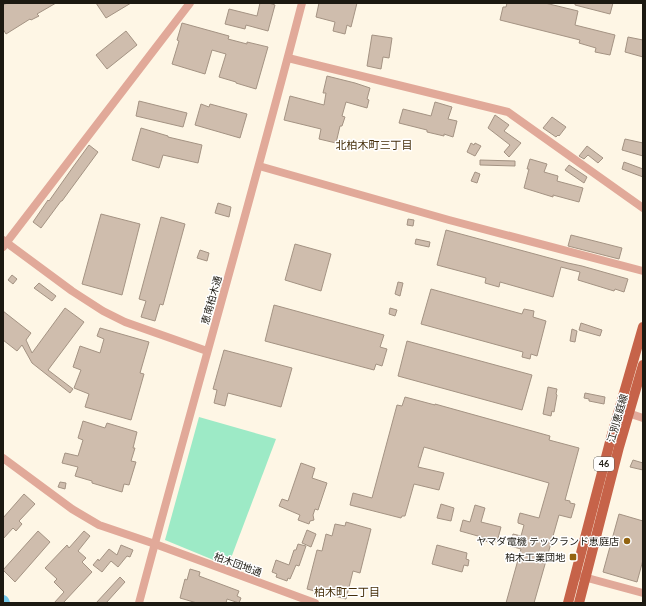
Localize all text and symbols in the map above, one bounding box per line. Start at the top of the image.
district label: 北柏木町三丁目 [336,138,413,151]
street label: 恵南柏木通 [198,274,224,326]
street label: 江別恵庭線 [604,392,630,444]
road number: 46 [594,457,614,471]
place label: ヤマダ電機 テックランド恵庭店 [476,535,619,547]
marker: ヤマダ電機 テックランド恵庭店 [622,536,632,546]
street label: 柏木団地通 [212,550,264,578]
place label: 柏木工業団地 [505,551,566,563]
marker: 柏木工業団地 [568,552,578,562]
district label: 柏木町二丁目 [314,585,380,598]

